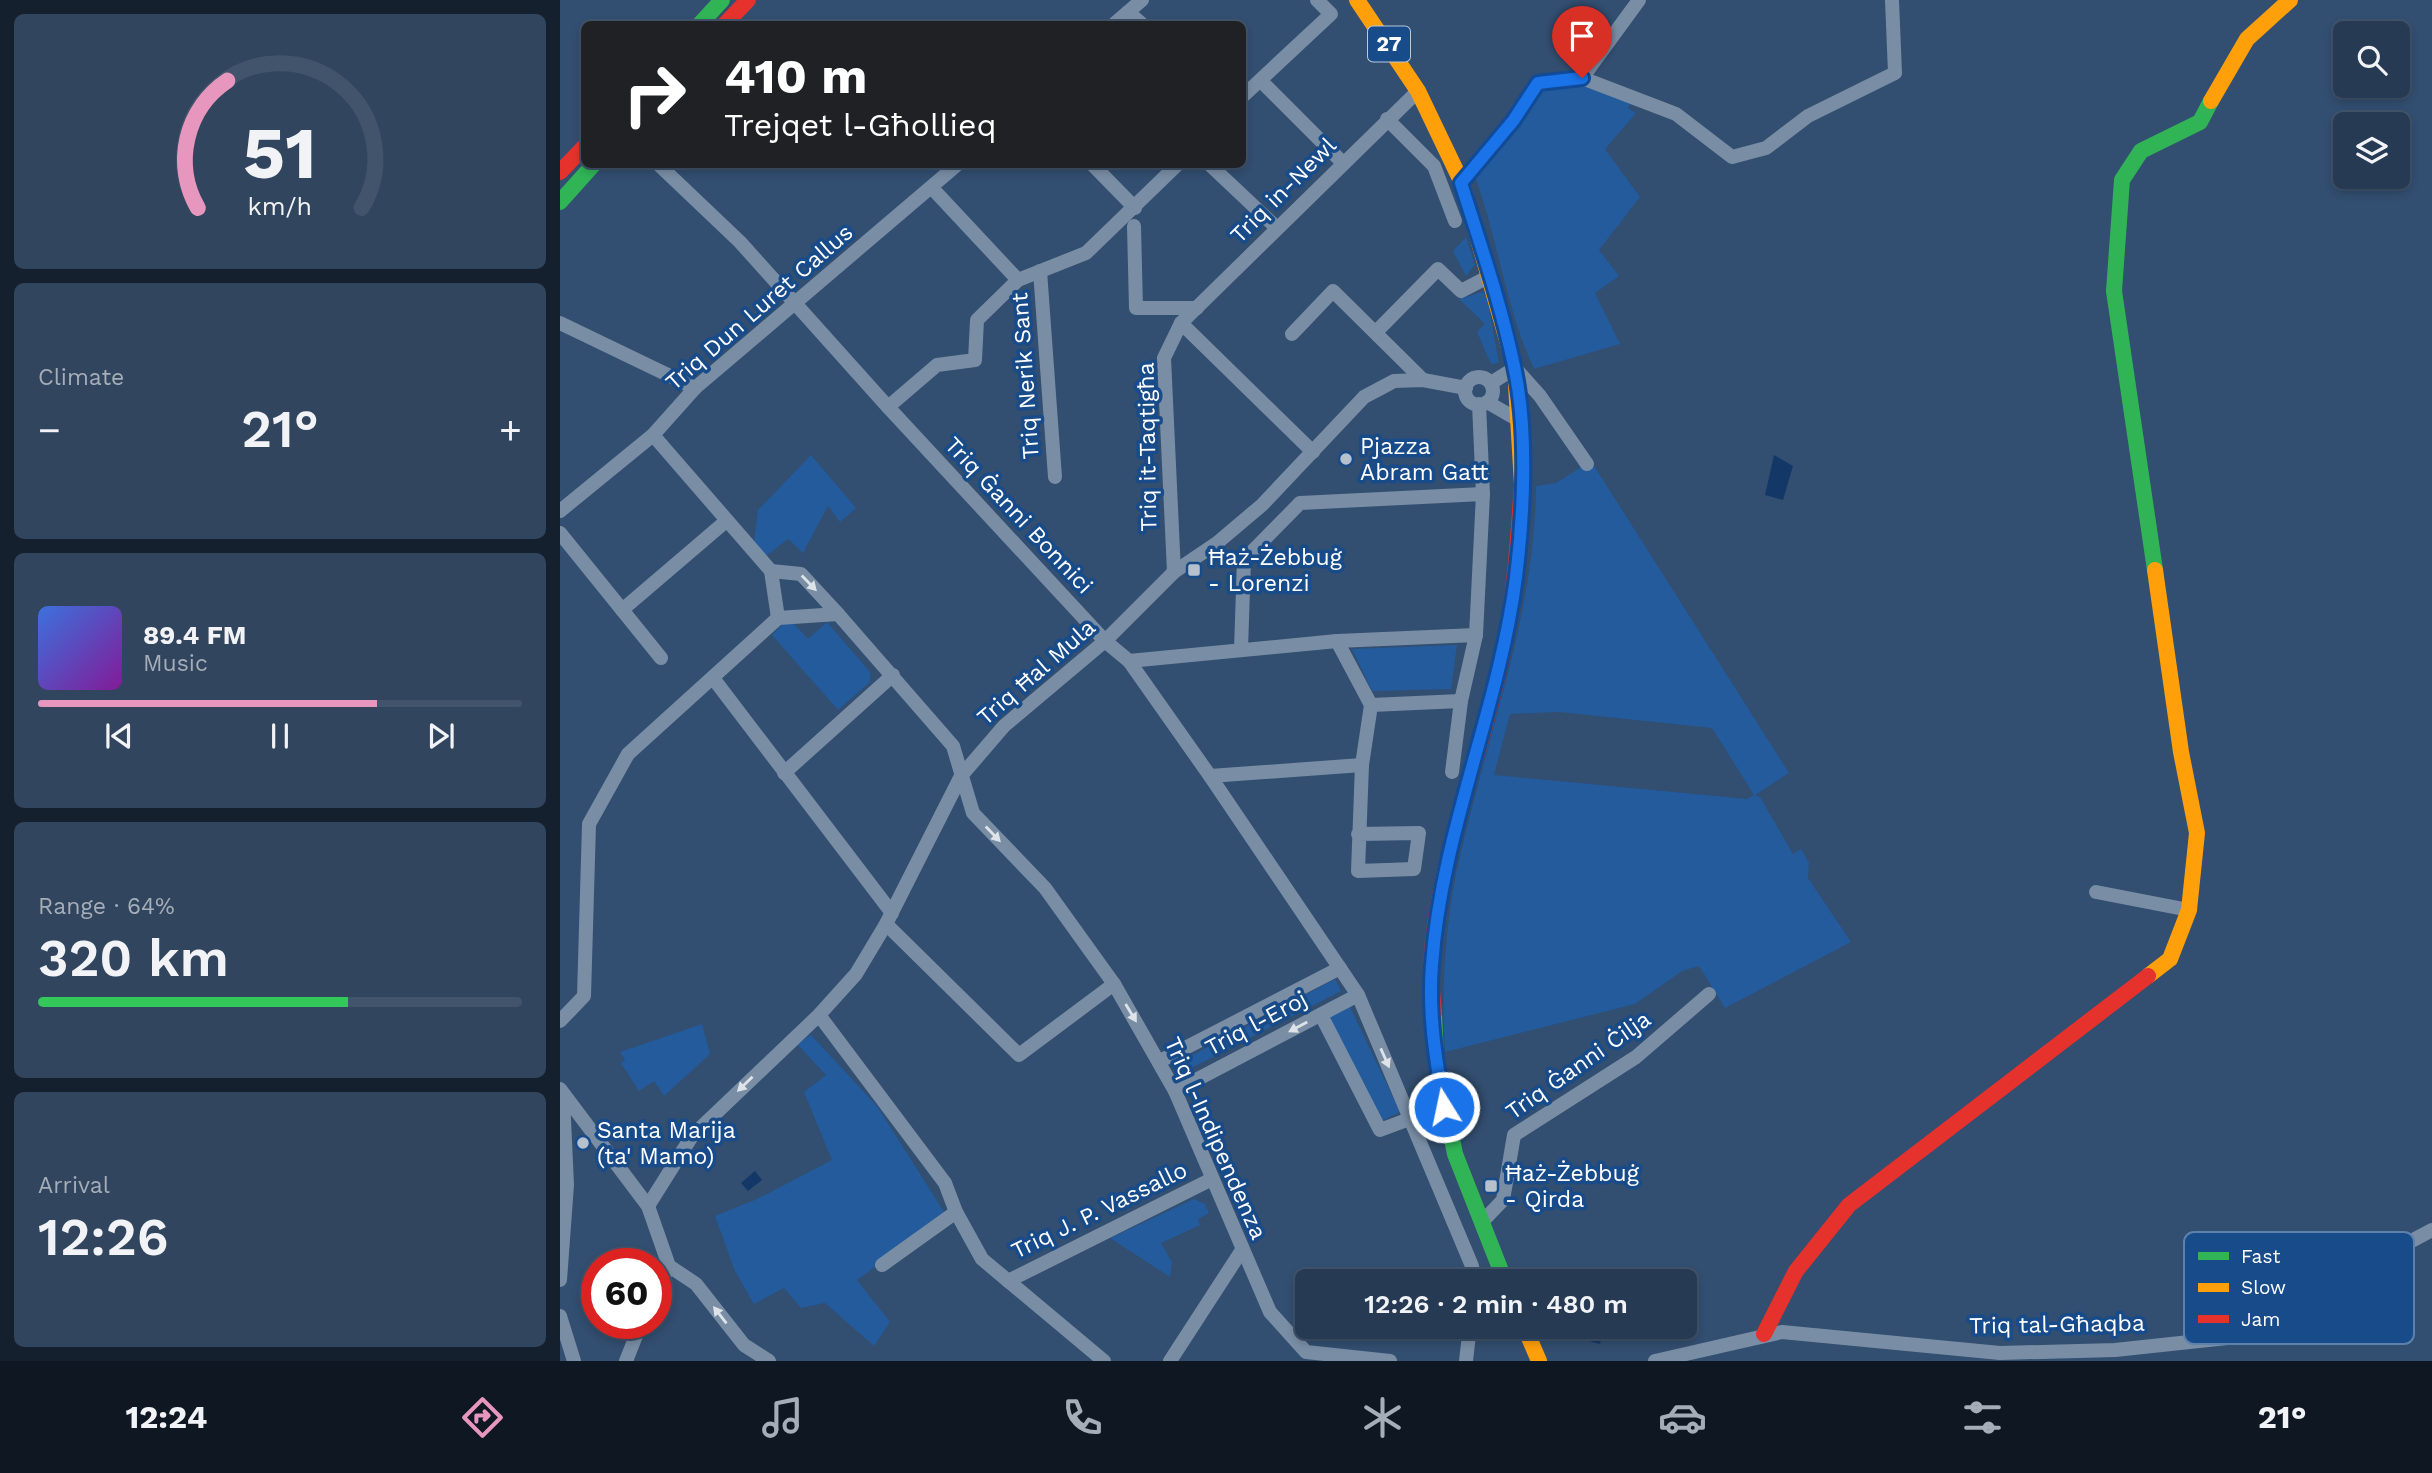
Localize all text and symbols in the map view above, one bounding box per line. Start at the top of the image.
pin [1552,6,1612,78]
icon: arrive [1563,17,1601,55]
map controls [2333,21,2410,189]
button: search [2333,21,2410,98]
road number: 27 [1368,26,1410,61]
text: 410 m [724,47,867,105]
icon: right [609,49,700,140]
text: Trejqet l-Għollieq [724,106,997,144]
text: 51 [243,110,317,196]
button: layers [2333,112,2410,189]
street label: Triq in-Newl [1225,132,1342,249]
text: km/h [248,192,312,221]
street label: Triq Dun Luret Callus [660,219,858,396]
street label: Triq Nerik Sant [1006,291,1045,460]
street label: Triq it-Taqtigħa [1133,362,1162,532]
text: Climate [38,364,124,391]
text: 21° [241,399,319,460]
text: − [38,408,61,452]
text: + [499,408,522,452]
street label: Triq Ġanni Bonnici [939,431,1098,599]
place label: Pjazza Abram Gatt [1360,433,1489,486]
marker: Pjazza Abram Gatt [1338,451,1354,467]
place label: Ħaż-Żebbuġ - Lorenzi [1208,544,1343,597]
marker: Ħaż-Żebbuġ - Lorenzi [1186,562,1202,578]
one-way arrow [801,574,817,591]
street label: Triq Ħal Mula [972,614,1101,731]
text: 89.4 FM [143,620,246,650]
text: Music [143,650,208,677]
icon: previous [100,717,138,755]
icon: pause [261,717,299,755]
icon: next [422,717,460,755]
one-way arrow [984,825,1000,842]
text: Range · 64% [38,893,175,920]
text: 320 km [38,928,229,989]
street label: Triq l-Eroj [1201,985,1312,1062]
one-way arrow [1125,1004,1138,1023]
street label: Triq Ġanni Ċilja [1501,1006,1656,1125]
one-way arrow [1288,1021,1308,1033]
street label: Triq l-Indipendenza [1159,1033,1272,1243]
one-way arrow [1380,1047,1391,1068]
position arrow [1407,1070,1481,1144]
one-way arrow [736,1076,753,1093]
place label: Santa Marija (ta' Mamo) [597,1117,736,1170]
marker: Santa Marija (ta' Mamo) [575,1135,591,1151]
street label: Triq J. P. Vassallo [1007,1156,1191,1265]
place label: Ħaż-Żebbuġ - Qirda [1505,1160,1640,1213]
text: Arrival [38,1172,110,1199]
marker: Ħaż-Żebbuġ - Qirda [1483,1178,1499,1194]
text: 12:26 [38,1207,169,1268]
legend [2184,1232,2414,1344]
text: Fast [2241,1245,2280,1268]
speed limit sign: 60 [581,1248,672,1339]
text: Slow [2241,1276,2286,1299]
text: 12:26 · 2 min · 480 m [1364,1289,1628,1319]
one-way arrow [714,1306,728,1324]
text: Jam [2241,1308,2280,1331]
street label: Triq tal-Għaqba [1969,1309,2145,1340]
icon: directions [458,1393,507,1442]
icon: music [758,1393,807,1442]
icon: phone [1058,1393,1107,1442]
icon: climate [1358,1393,1407,1442]
icon: car [1658,1393,1707,1442]
icon: filters [1958,1393,2007,1442]
text: 12:24 [125,1398,207,1436]
text: 21° [2258,1398,2307,1436]

